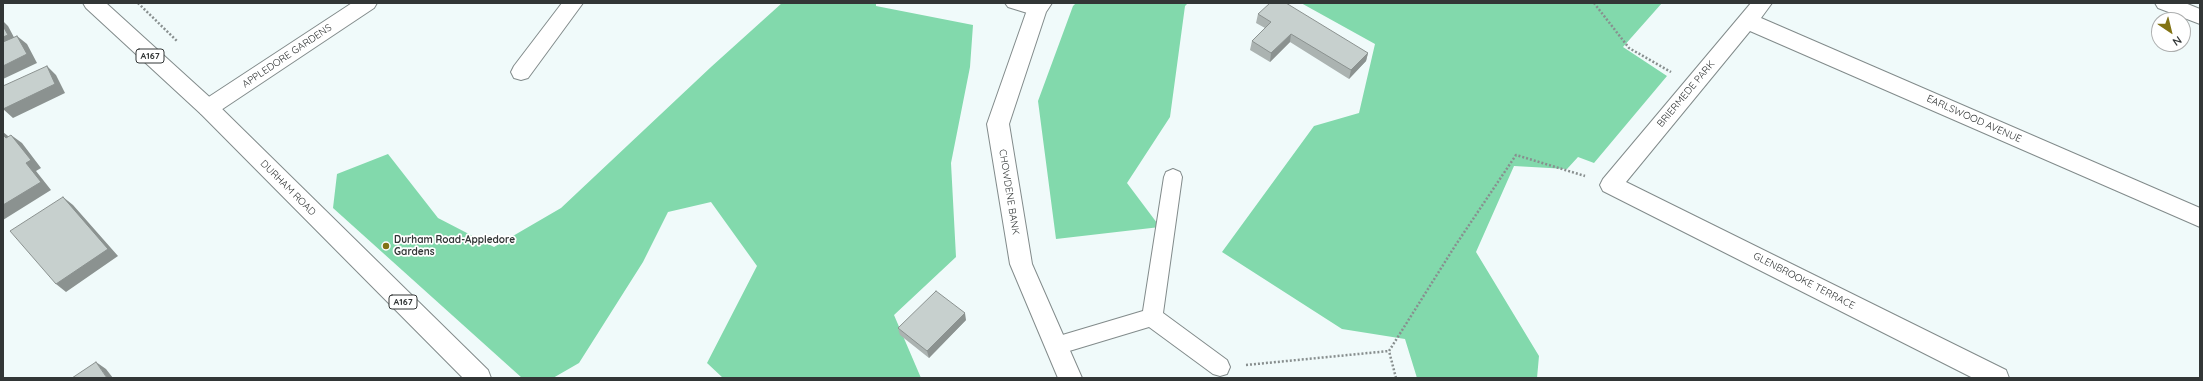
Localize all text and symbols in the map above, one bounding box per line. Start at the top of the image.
north arrow [2151,12,2191,52]
street label: APPLEDORE GARDENS [240,22,334,90]
text: N [2170,33,2185,49]
road number: A167 [136,49,164,63]
street label: BRIERMEDE PARK [1655,58,1717,130]
street label: EARLSWOOD AVENUE [1925,93,2023,145]
street label: CHOWDENE BANK [996,148,1022,236]
street label: DURHAM ROAD [258,158,318,218]
place label: Durham Road-Appledore Gardens [394,234,515,258]
marker: Durham Road-Appledore Gardens [381,241,391,251]
street label: GLENBROOKE TERRACE [1751,250,1857,312]
road number: A167 [389,295,417,309]

